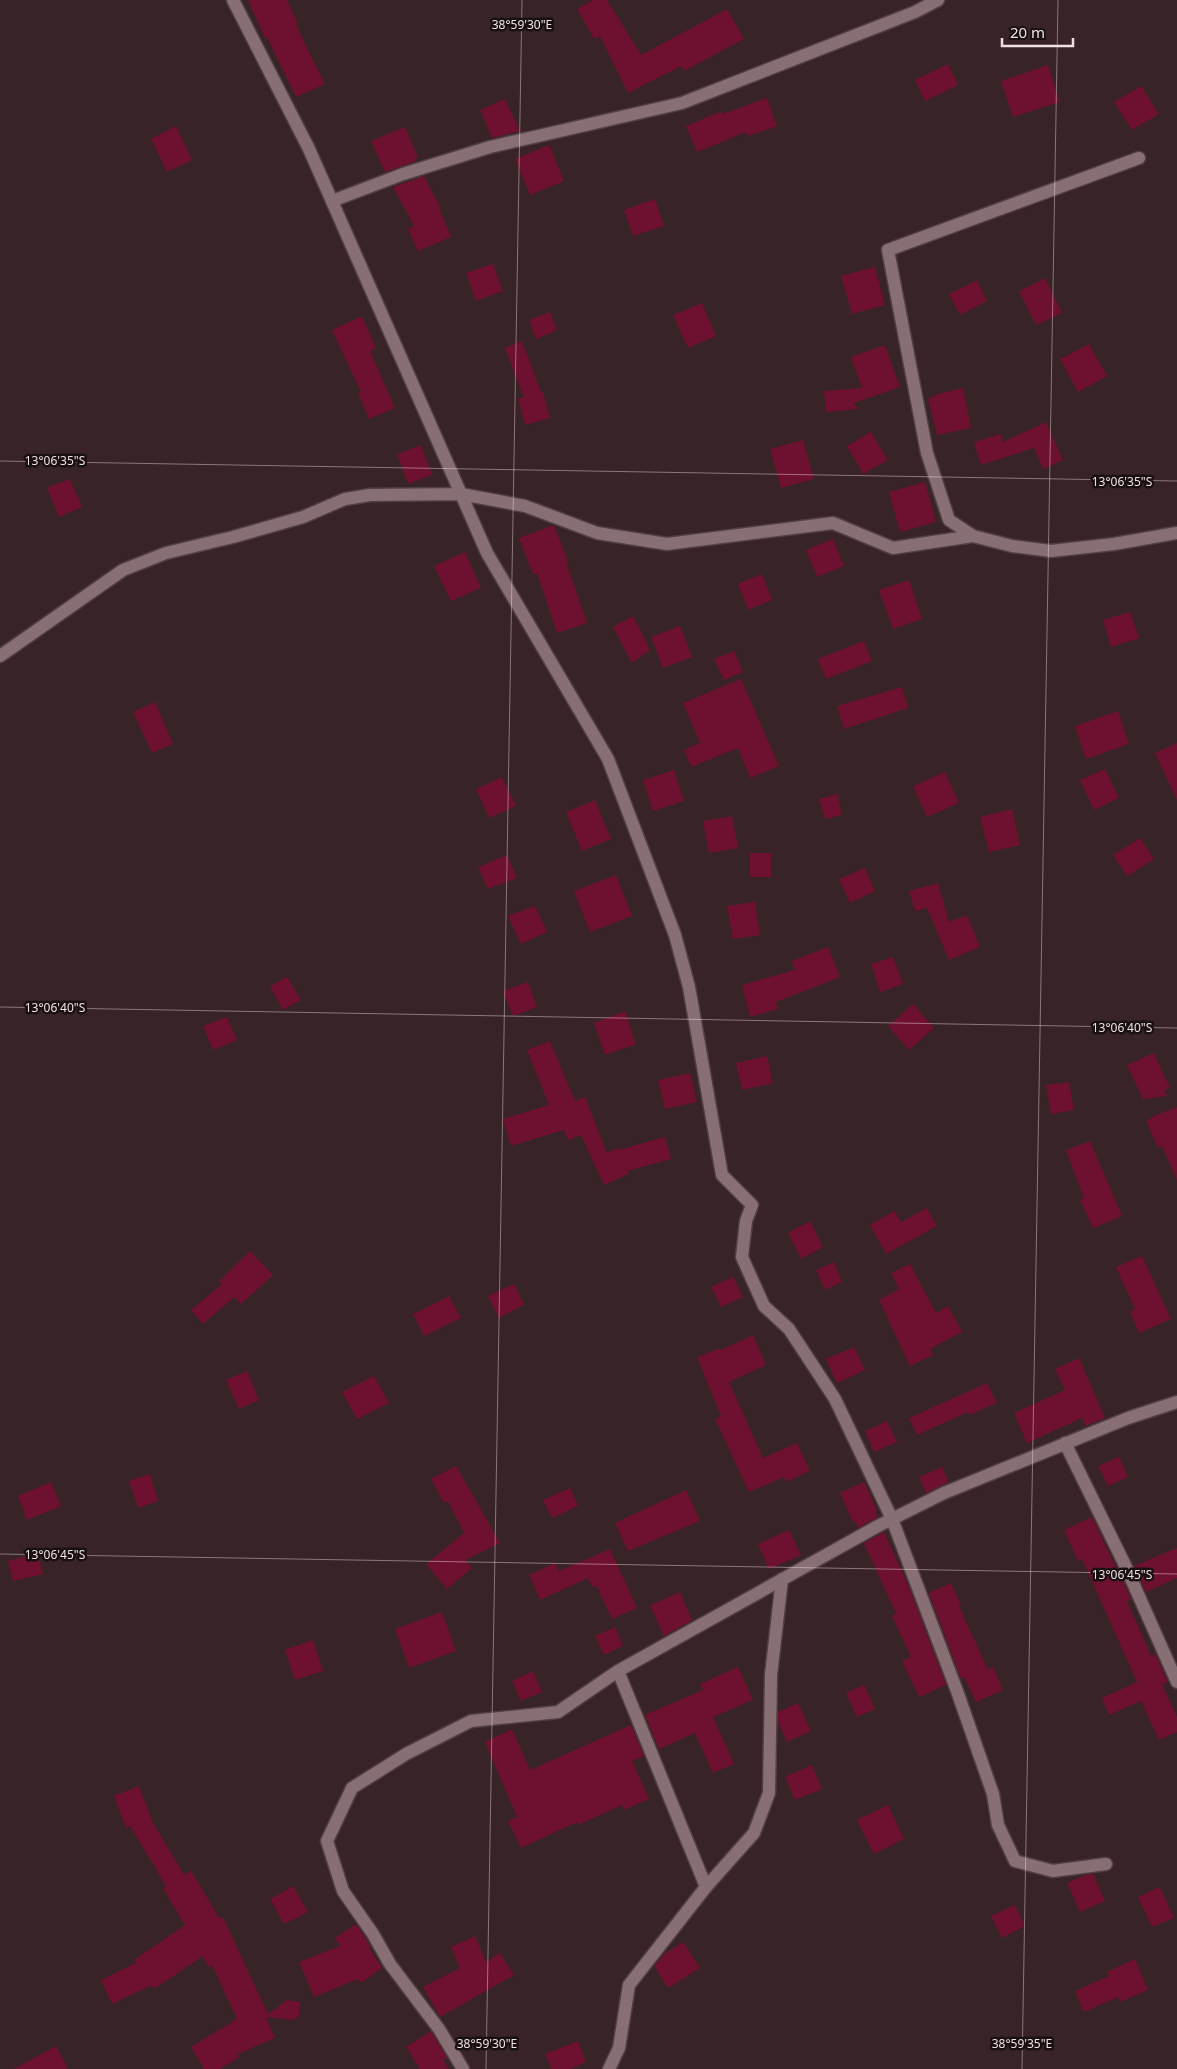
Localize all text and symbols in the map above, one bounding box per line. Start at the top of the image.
scale bar [1002,15,1073,47]
text: 38°59'30"E [492,16,552,33]
text: 20 m [1010,22,1045,42]
text: 13°06'35"S [25,452,86,469]
text: 13°06'35"S [1092,473,1153,490]
text: 13°06'40"S [25,999,86,1016]
text: 13°06'40"S [1092,1019,1153,1036]
text: 13°06'45"S [25,1546,86,1563]
text: 13°06'45"S [1092,1566,1153,1583]
text: 38°59'30"E [457,2035,517,2052]
text: 38°59'35"E [992,2035,1052,2052]

